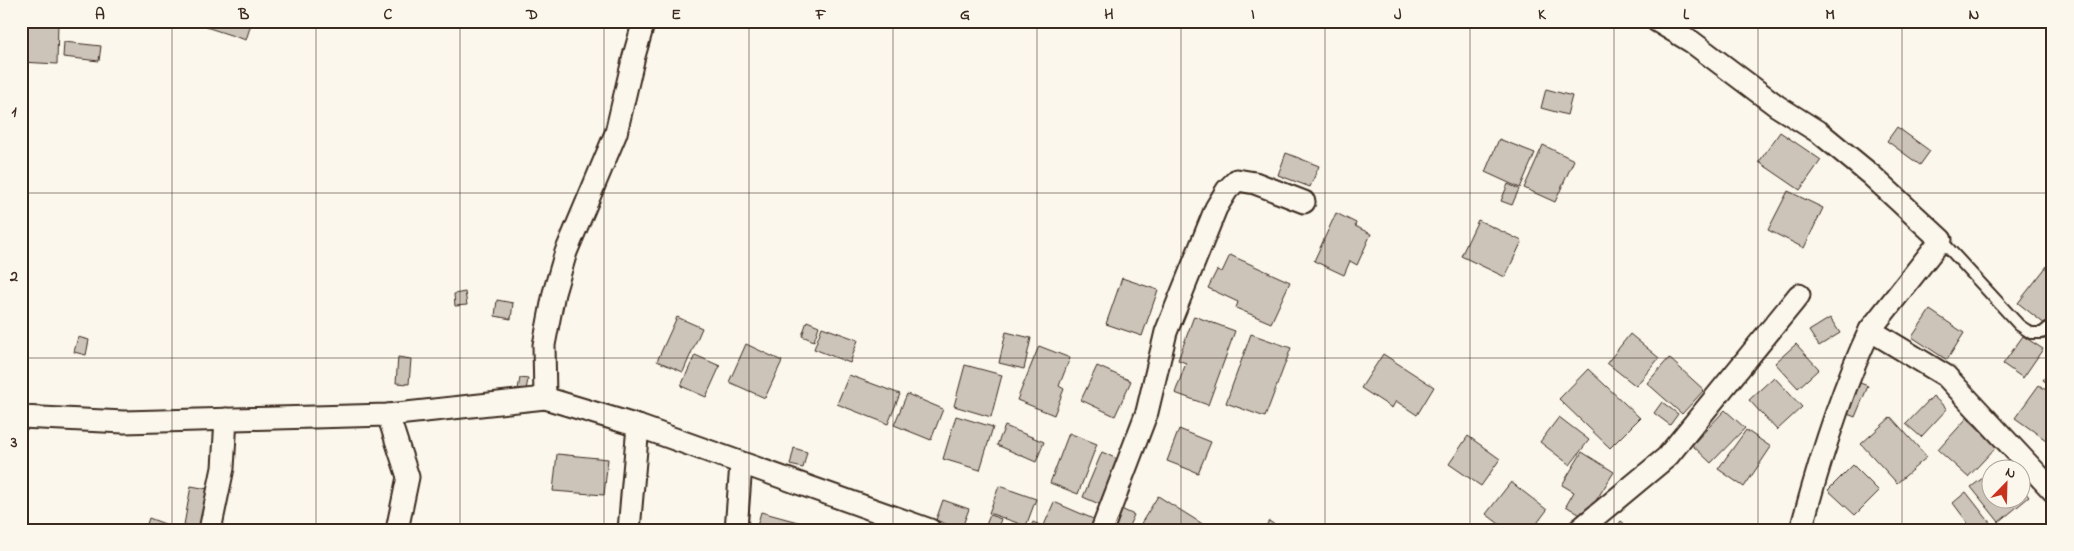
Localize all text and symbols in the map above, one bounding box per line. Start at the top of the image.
text: A [95,3,105,27]
text: B [238,3,250,27]
text: C [384,3,393,27]
text: D [525,3,538,27]
text: E [671,3,681,27]
text: F [815,3,827,27]
text: G [960,3,970,27]
text: H [1104,3,1114,27]
text: I [1251,3,1255,27]
text: J [1394,3,1402,27]
text: K [1538,3,1547,27]
text: L [1683,3,1690,27]
text: M [1825,3,1835,27]
text: N [1969,3,1980,27]
text: 1 [11,100,17,124]
text: 2 [9,265,18,289]
text: 3 [10,431,18,455]
north arrow [1982,458,2032,508]
text: N [2002,462,2019,485]

